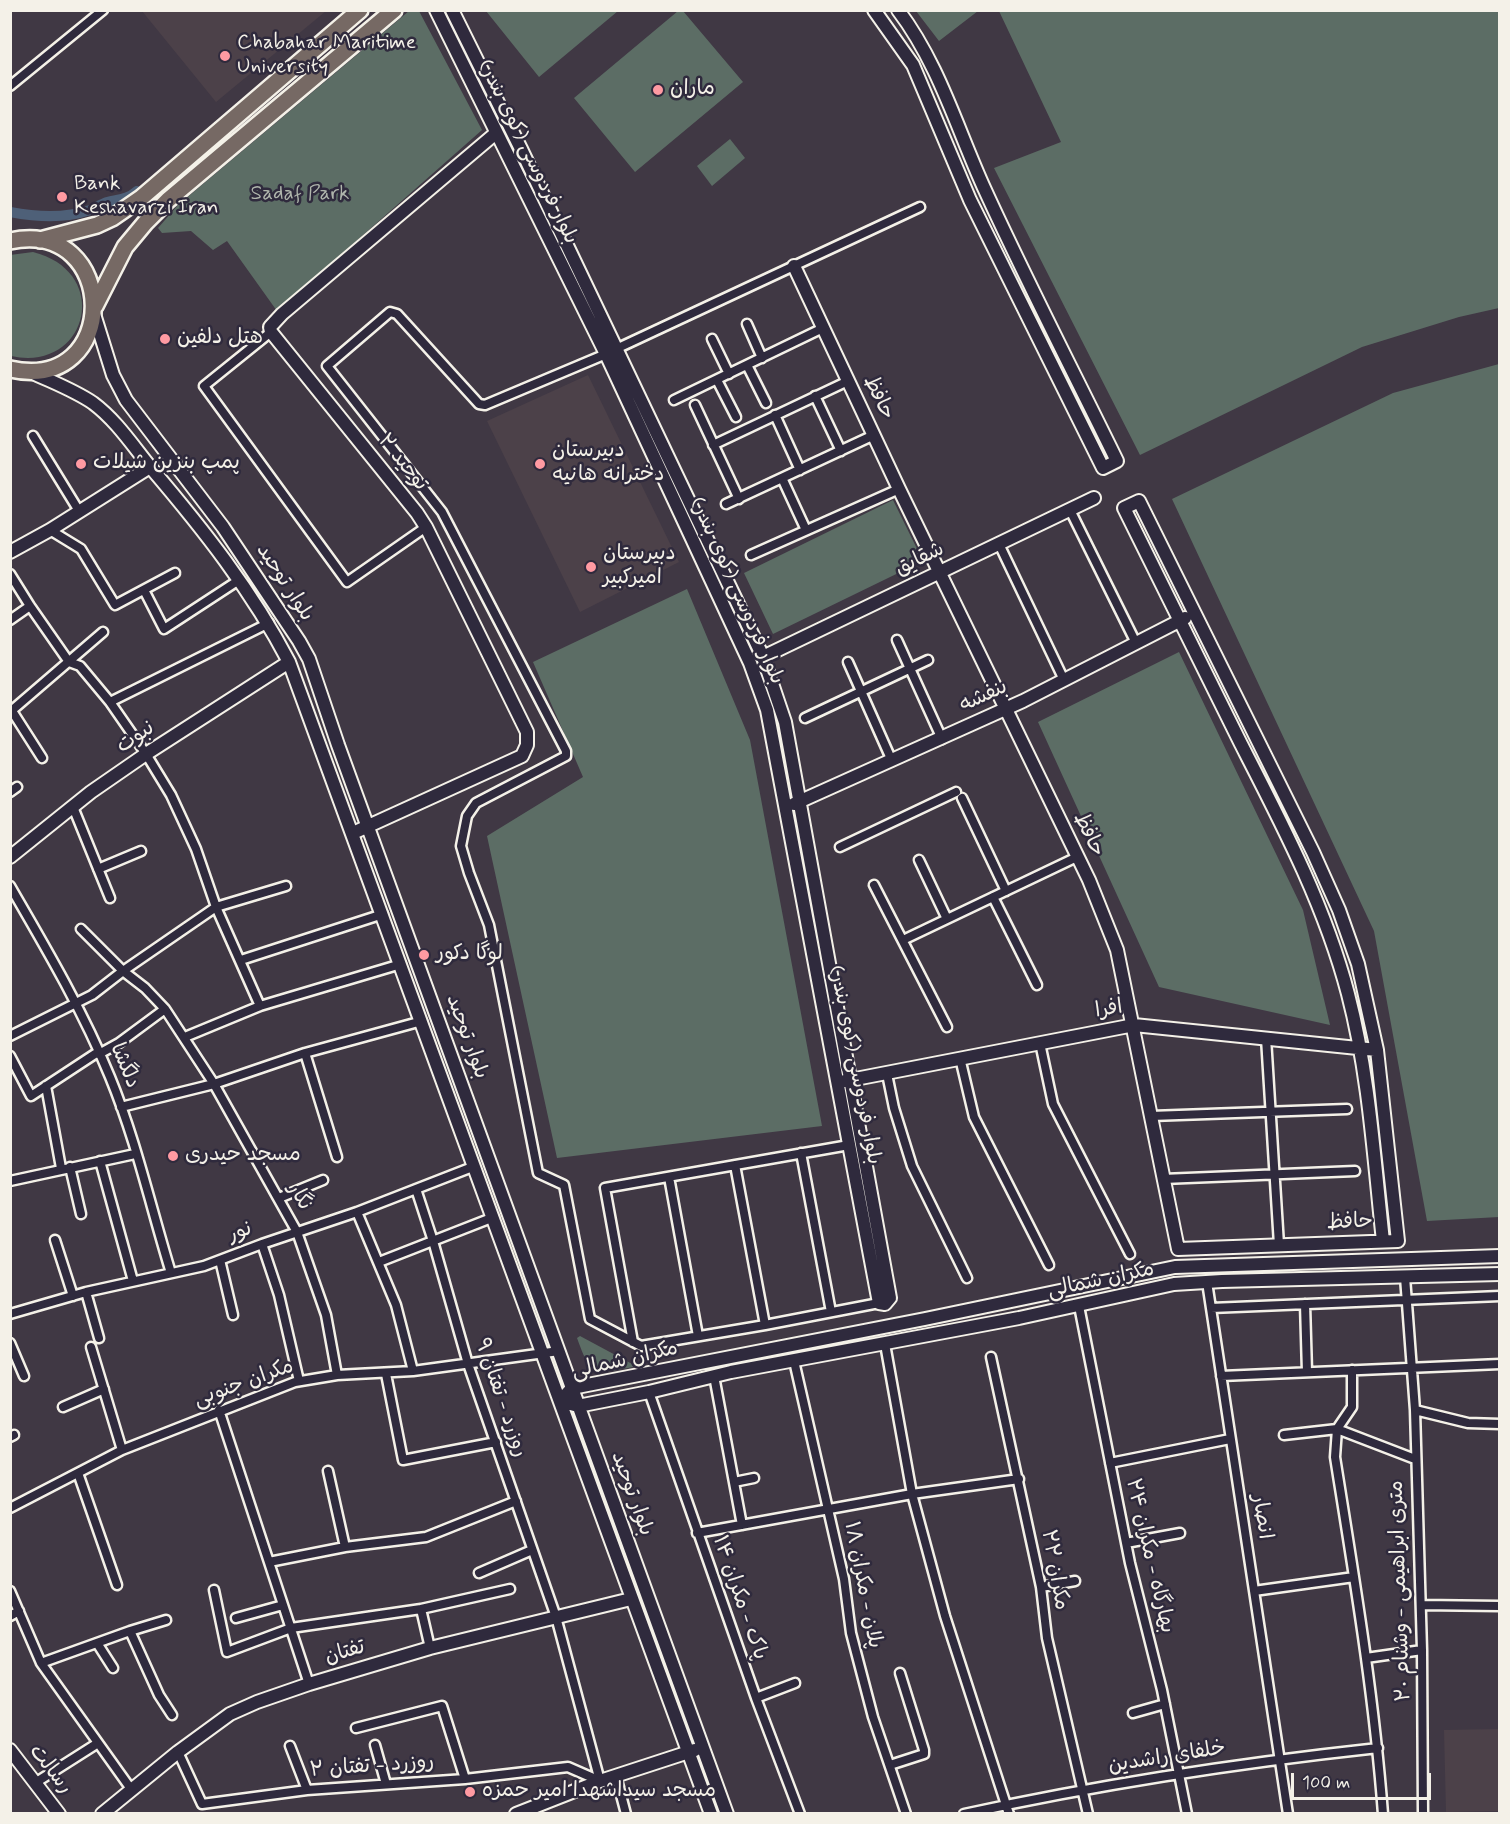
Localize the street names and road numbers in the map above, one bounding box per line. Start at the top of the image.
street label: بلوار فردوسی (کوی بندر) [471,55,583,249]
street label: حافظ [857,372,899,424]
street label: توحید ۲ [371,429,433,497]
street label: بلوار فردوسی (کوی بندر) [683,493,789,689]
street label: شقایق [891,537,949,583]
street label: بلوار توحید [250,539,318,627]
street label: بنفشه [956,675,1012,719]
street label: نبوت [112,716,160,760]
street label: حافظ [1067,809,1109,861]
street label: بلوار فردوسی (کوی بندر) [822,963,886,1167]
street label: بلوار توحید [439,992,493,1082]
street label: افرا [1093,995,1125,1025]
street label: دلگشا [103,1040,145,1092]
street label: نگار [281,1179,317,1215]
street label: حافظ [1327,1210,1373,1236]
street label: نور [224,1217,256,1249]
street label: مکران شمالی [1045,1257,1157,1305]
street label: روزرد - تفتان ۹ [468,1335,532,1461]
street label: مکران شمالی [569,1337,681,1385]
street label: مکران جنوبی [191,1354,297,1414]
street label: بلوار توحید [604,1449,658,1539]
street label: بهارگاه - مکران ۲۴ [1119,1476,1179,1636]
street label: ۲۰ متری ابراهیمی - وشنام [1385,1480,1417,1702]
street label: انصار [1245,1493,1277,1541]
street label: پلان - مکران ۱۸ [837,1520,887,1650]
street label: مکران ۲۲ [1035,1528,1073,1612]
street label: پاک - مکران ۱۴ [706,1533,772,1663]
street label: تفتان [322,1635,368,1671]
street label: خلفای راشدین [1107,1736,1227,1780]
street label: رسالت [23,1740,77,1800]
street label: روزرد - تفتان ۲ [309,1750,435,1784]

